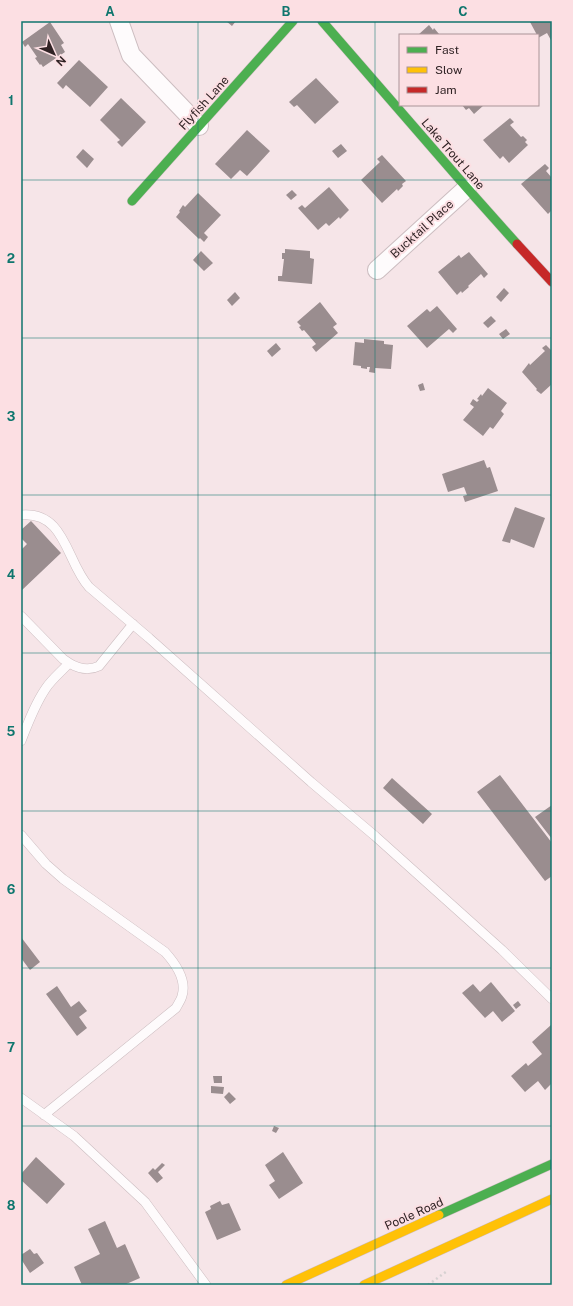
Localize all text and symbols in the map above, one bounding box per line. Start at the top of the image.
text: A [105,4,115,19]
text: B [282,4,291,19]
text: C [458,4,468,19]
north arrow [34,34,74,74]
legend [399,34,539,106]
text: Fast [435,43,460,57]
text: N [54,54,68,68]
text: Slow [435,63,463,77]
street label: Flyfish Lane [176,73,232,133]
text: Jam [435,83,457,97]
text: 1 [8,93,14,108]
street label: Lake Trout Lane [418,116,488,192]
street label: Bucktail Place [388,197,457,261]
text: 2 [7,251,15,266]
text: 3 [7,409,16,424]
text: 4 [7,567,16,582]
text: 5 [7,724,16,739]
text: 6 [7,882,16,897]
text: 7 [7,1040,15,1055]
street label: Poole Road [383,1195,445,1233]
text: 8 [7,1198,16,1213]

